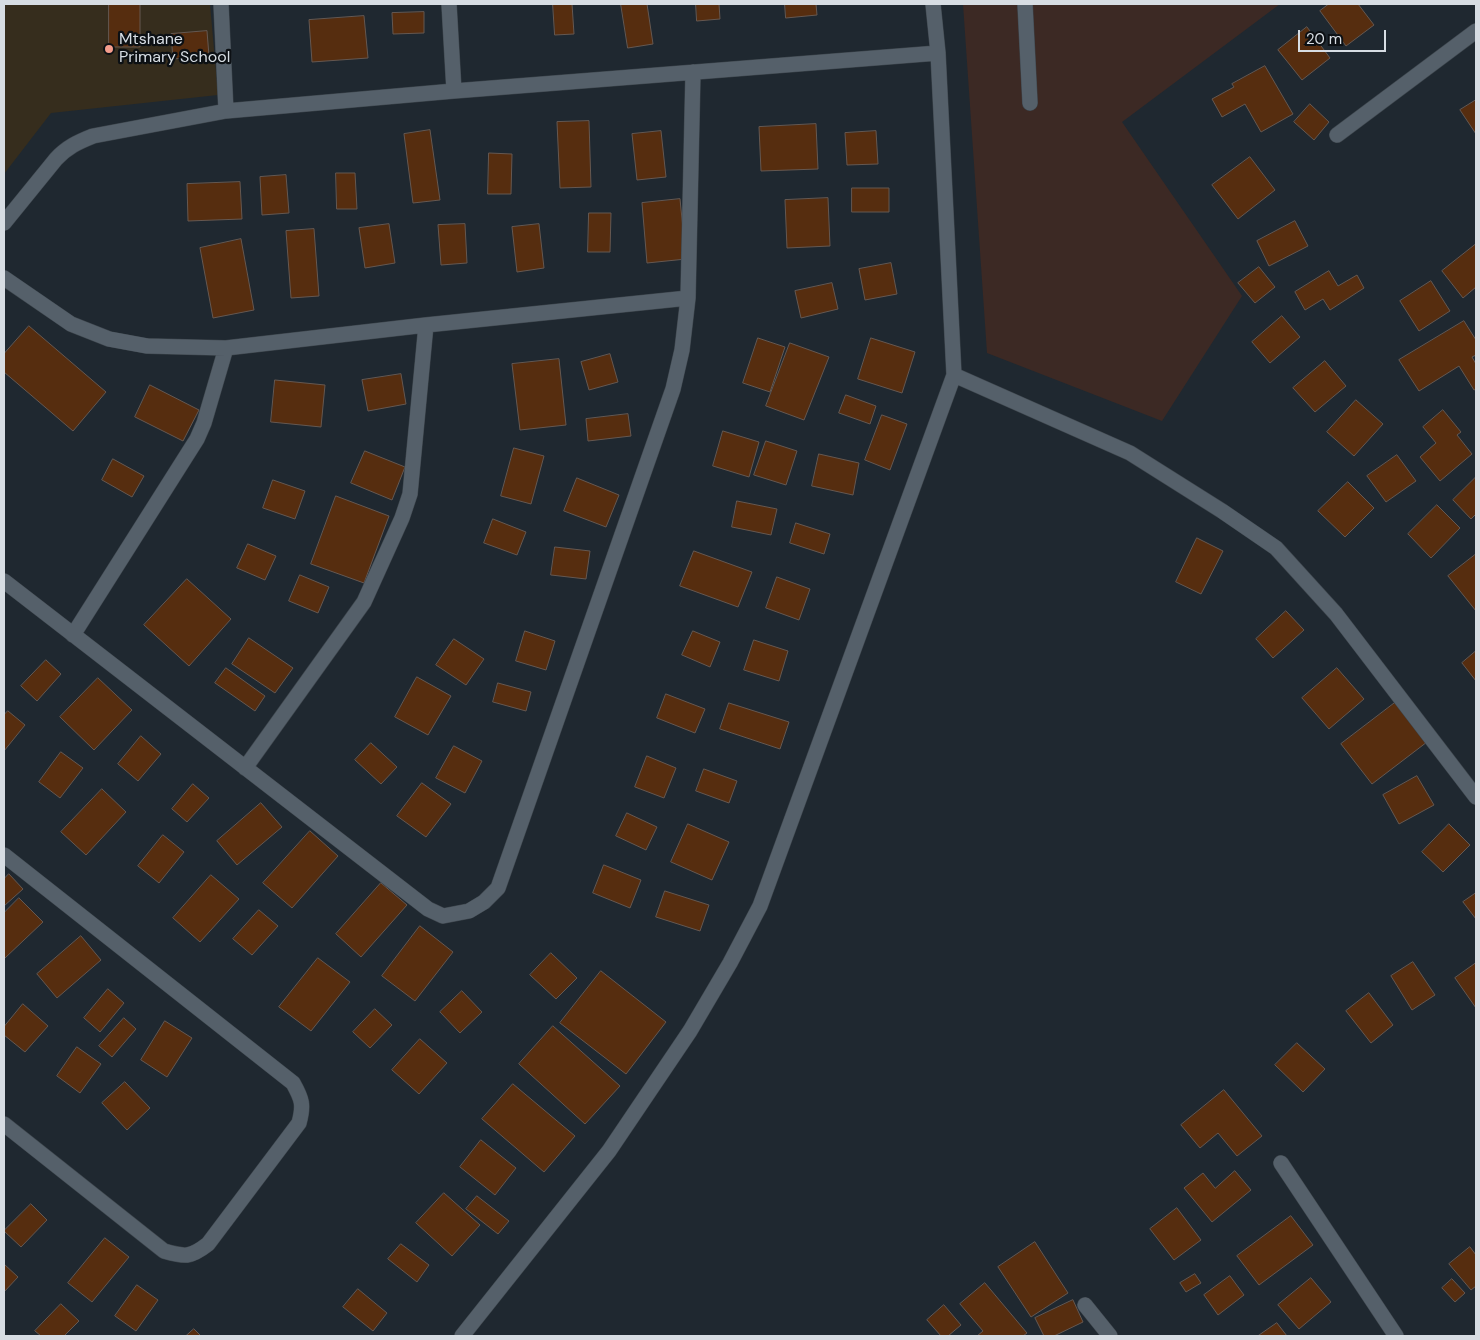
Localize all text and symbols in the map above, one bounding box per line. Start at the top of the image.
scale bar [1300,20,1388,52]
text: 20 m [1306,29,1342,49]
place label: Mtshane Primary School [119,30,230,68]
marker: Mtshane Primary School [103,43,115,55]

